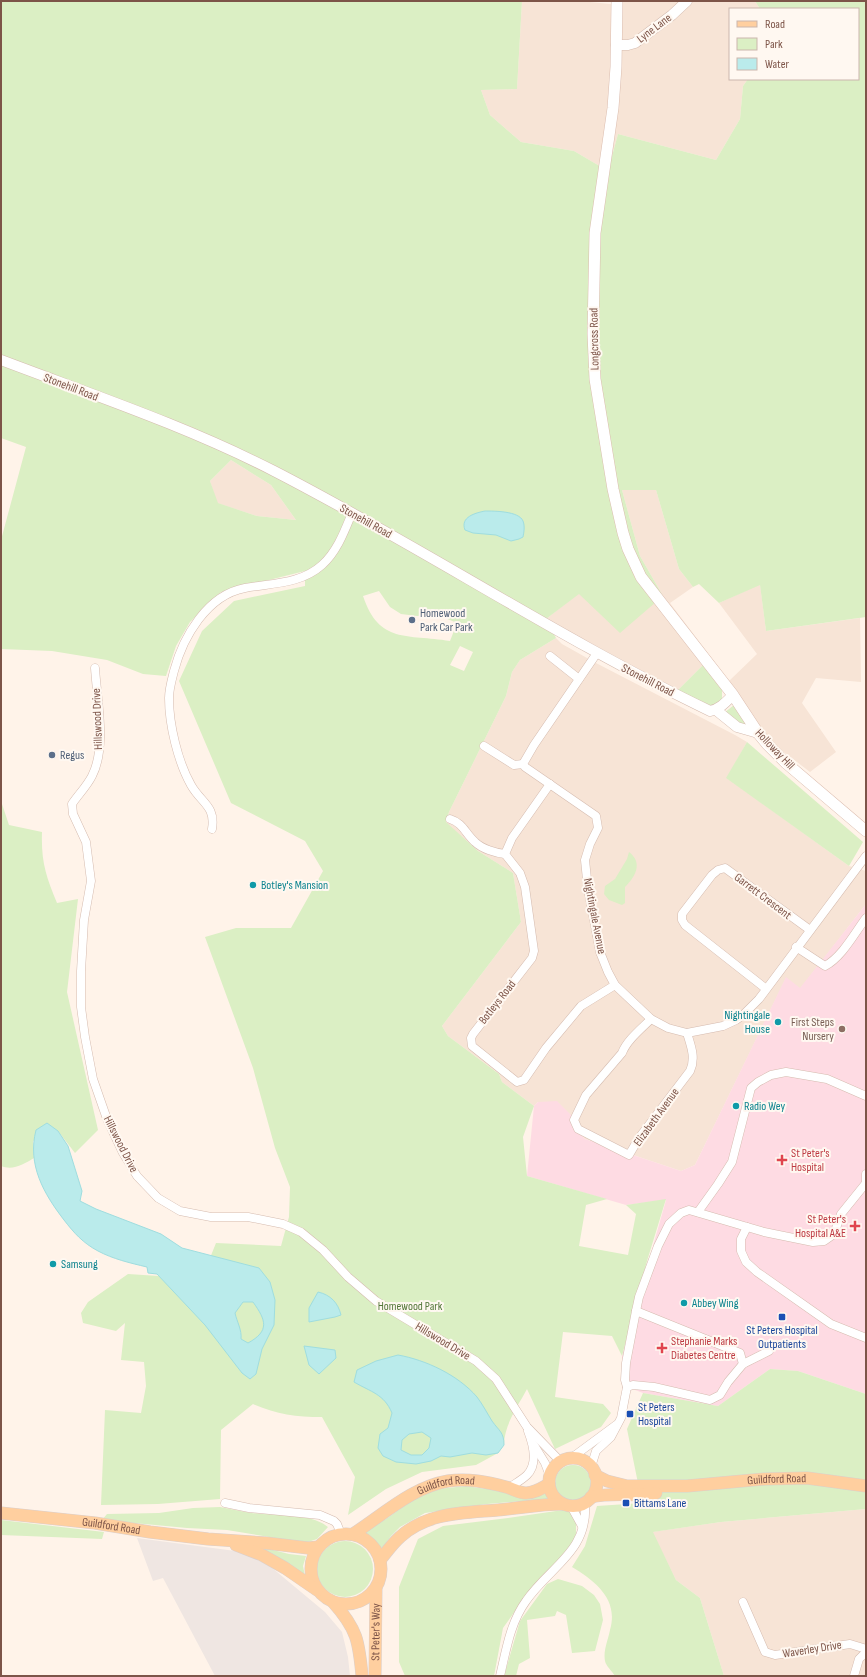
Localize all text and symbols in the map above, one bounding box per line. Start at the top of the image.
legend [729,8,859,80]
street label: Lyne Lane [634,10,675,46]
text: Road [765,17,785,32]
text: Park [765,37,783,52]
text: Water [765,57,789,72]
street label: Longcross Road [586,308,603,370]
street label: Stonehill Road [41,370,100,405]
street label: Stonehill Road [337,501,394,542]
place label: Homewood Park Car Park [420,606,473,635]
marker: Homewood Park Car Park [407,615,417,625]
street label: Stonehill Road [619,661,677,700]
street label: Hillswood Drive [89,688,106,750]
street label: Holloway Hill [752,726,798,773]
place label: Regus [60,748,84,763]
marker: Regus [47,750,57,760]
street label: Garrett Crescent [731,870,795,923]
street label: Nightingale Avenue [580,877,609,955]
place label: Botley's Mansion [261,878,328,893]
marker: Botley's Mansion [248,880,258,890]
street label: Botleys Road [476,977,519,1027]
place label: Nightingale House [724,1008,770,1037]
place label: First Steps Nursery [791,1015,834,1044]
marker: Nightingale House [773,1017,783,1027]
marker: First Steps Nursery [837,1024,847,1034]
street label: Elizabeth Avenue [630,1085,683,1149]
place label: Radio Wey [744,1099,785,1114]
marker: Radio Wey [731,1101,741,1111]
street label: Hillswood Drive [100,1113,141,1175]
place label: St Peter's Hospital [791,1146,830,1175]
marker: St Peter's Hospital [776,1154,788,1166]
place label: St Peter's Hospital A&E [795,1212,846,1241]
marker: St Peter's Hospital A&E [849,1220,861,1232]
place label: Samsung [61,1257,98,1272]
marker: Samsung [48,1259,58,1269]
place label: Abbey Wing [691,1296,739,1311]
marker: Abbey Wing [679,1298,689,1308]
park label: Homewood Park [378,1299,443,1314]
marker: St Peters Hospital Outpatients [777,1312,787,1322]
street label: Hillswood Drive [412,1319,473,1364]
place label: St Peters Hospital Outpatients [746,1323,818,1352]
place label: Stephanie Marks Diabetes Centre [671,1334,737,1363]
marker: Stephanie Marks Diabetes Centre [656,1342,668,1354]
place label: St Peters Hospital [638,1400,675,1429]
marker: St Peters Hospital [625,1409,635,1419]
street label: Guildford Road [747,1471,806,1489]
street label: Guildford Road [415,1473,475,1499]
place label: Bittams Lane [634,1496,687,1511]
marker: Bittams Lane [621,1498,631,1508]
street label: Guildford Road [81,1515,141,1538]
street label: St Peter's Way [368,1603,384,1661]
street label: Waverley Drive [782,1637,843,1662]

